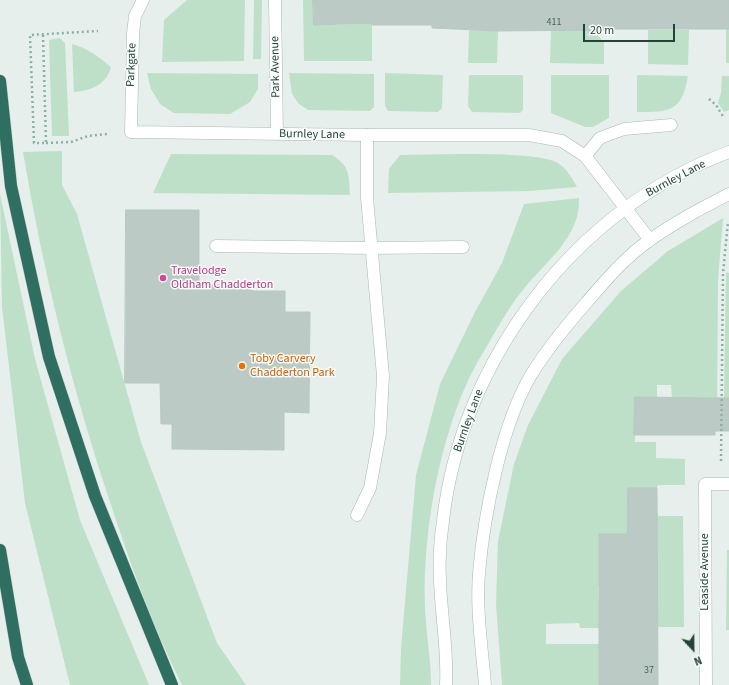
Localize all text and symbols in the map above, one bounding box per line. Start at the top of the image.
scale bar [585,16,677,42]
house number: 411 [547,17,561,29]
text: 20 m [590,22,614,39]
street label: Park Avenue [268,36,284,98]
street label: Parkgate [124,43,140,87]
street label: Burnley Lane [279,127,345,143]
street label: Burnley Lane [644,157,708,201]
place label: Travelodge Oldham Chadderton [171,264,273,292]
marker: Travelodge Oldham Chadderton [158,273,168,283]
place label: Toby Carvery Chadderton Park [250,352,335,380]
marker: Toby Carvery Chadderton Park [237,361,247,371]
street label: Burnley Lane [451,388,487,454]
street label: Leaside Avenue [698,533,712,611]
north arrow [673,629,713,669]
text: N [691,652,704,669]
house number: 37 [644,665,654,677]

